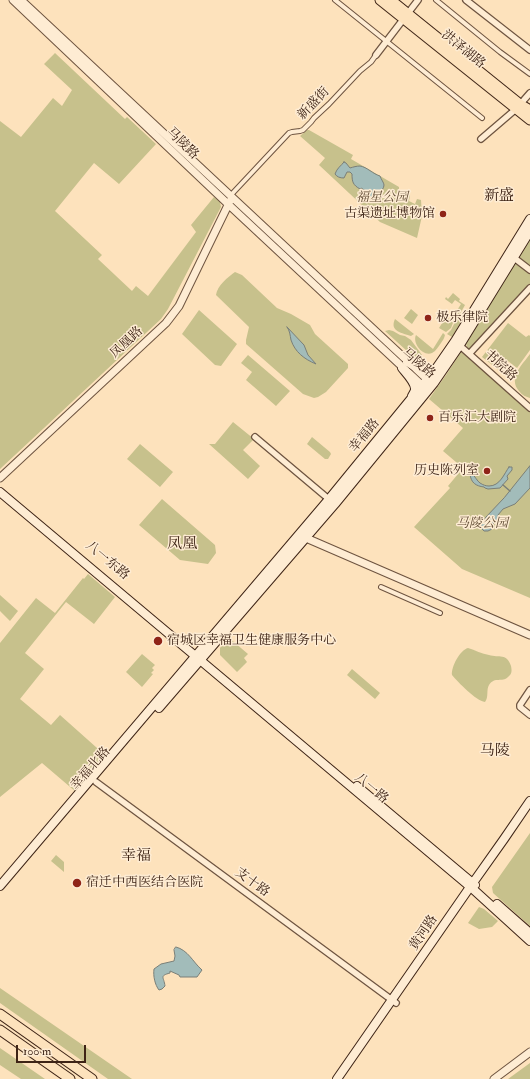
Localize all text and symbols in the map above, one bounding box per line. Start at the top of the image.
street label: 洪泽湖路 [438,28,488,72]
street label: 新盛街 [295,85,333,123]
street label: 马陵路 [163,125,201,163]
district label: 新盛 [484,188,514,206]
park label: 福星公园 [356,190,408,206]
place label: 古渠遗址博物馆 [344,206,435,222]
marker: 古渠遗址博物馆 [438,209,448,219]
place label: 极乐律院 [436,310,488,326]
marker: 极乐律院 [423,313,433,323]
street label: 凤凰路 [107,324,147,362]
street label: 马陵路 [398,345,438,383]
street label: 书院路 [480,347,520,385]
place label: 百乐汇大剧院 [438,410,516,426]
marker: 百乐汇大剧院 [425,413,435,423]
street label: 幸福路 [346,416,384,456]
place label: 历史陈列室 [414,463,479,479]
marker: 历史陈列室 [482,466,492,476]
park label: 马陵公园 [456,516,508,532]
district label: 凤凰 [167,536,197,554]
street label: 八一东路 [82,538,132,584]
place label: 宿城区幸福卫生健康服务中心 [167,633,336,649]
marker: 宿城区幸福卫生健康服务中心 [152,635,164,647]
district label: 马陵 [480,743,510,761]
street label: 幸福北路 [68,744,114,794]
street label: 八一路 [351,770,391,808]
district label: 幸福 [121,848,151,866]
street label: 支十路 [232,865,272,901]
place label: 宿迁中西医结合医院 [86,875,203,891]
marker: 宿迁中西医结合医院 [71,877,83,889]
street label: 黄河路 [407,912,441,954]
scale bar [18,1037,88,1063]
text: 100 m [23,1044,51,1059]

